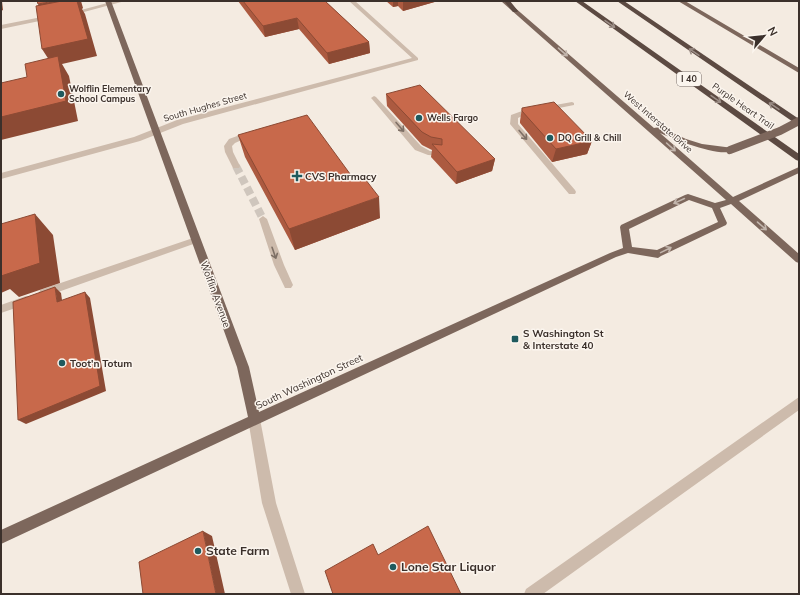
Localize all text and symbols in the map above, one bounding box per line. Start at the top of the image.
north arrow [744,16,784,56]
one-way arrow [605,20,616,28]
text: N [765,24,781,38]
one-way arrow [557,48,568,57]
one-way arrow [689,48,700,56]
road number: I 40 [677,72,701,86]
street label: Purple Heart Trail [710,80,776,131]
place label: Wolflin Elementary School Campus [69,83,151,104]
marker: Wolflin Elementary School Campus [56,89,66,99]
street label: South Hughes Street [162,89,248,124]
street label: West Interstate Drive [621,89,695,155]
one-way arrow [711,95,722,103]
one-way arrow [769,102,780,110]
place label: Wells Fargo [427,112,478,123]
marker: Wells Fargo [414,113,424,123]
one-way arrow [395,122,404,132]
one-way arrow [518,129,527,140]
place label: DQ Grill & Chill [558,132,621,143]
marker: DQ Grill & Chill [545,133,555,143]
one-way arrow [666,142,676,151]
place label: CVS Pharmacy [305,170,377,183]
marker: CVS Pharmacy [292,171,302,181]
one-way arrow [673,198,685,205]
one-way arrow [756,222,767,231]
one-way arrow [271,246,279,258]
one-way arrow [659,246,671,254]
street label: Wolflin Avenue [197,259,234,329]
place label: S Washington St & Interstate 40 [523,327,604,352]
marker: S Washington St & Interstate 40 [510,334,520,344]
street label: South Washington Street [254,351,365,412]
place label: Toot'n Totum [70,357,132,370]
marker: Toot'n Totum [57,358,67,368]
place label: State Farm [206,543,270,558]
marker: State Farm [193,546,203,556]
place label: Lone Star Liquor [401,559,496,574]
marker: Lone Star Liquor [388,562,398,572]

